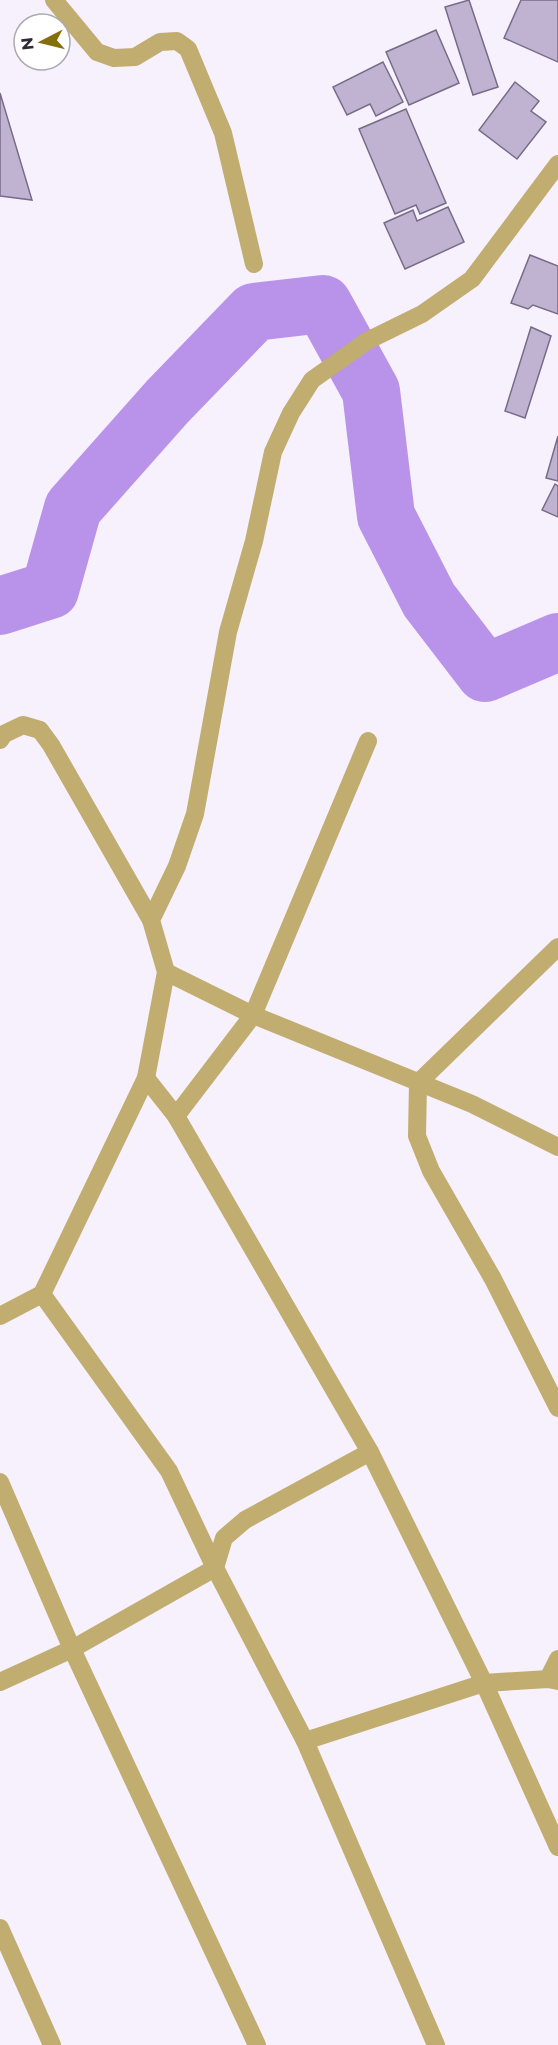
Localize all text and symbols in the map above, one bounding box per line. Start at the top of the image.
north arrow [12,12,72,72]
text: N [17,36,38,51]

